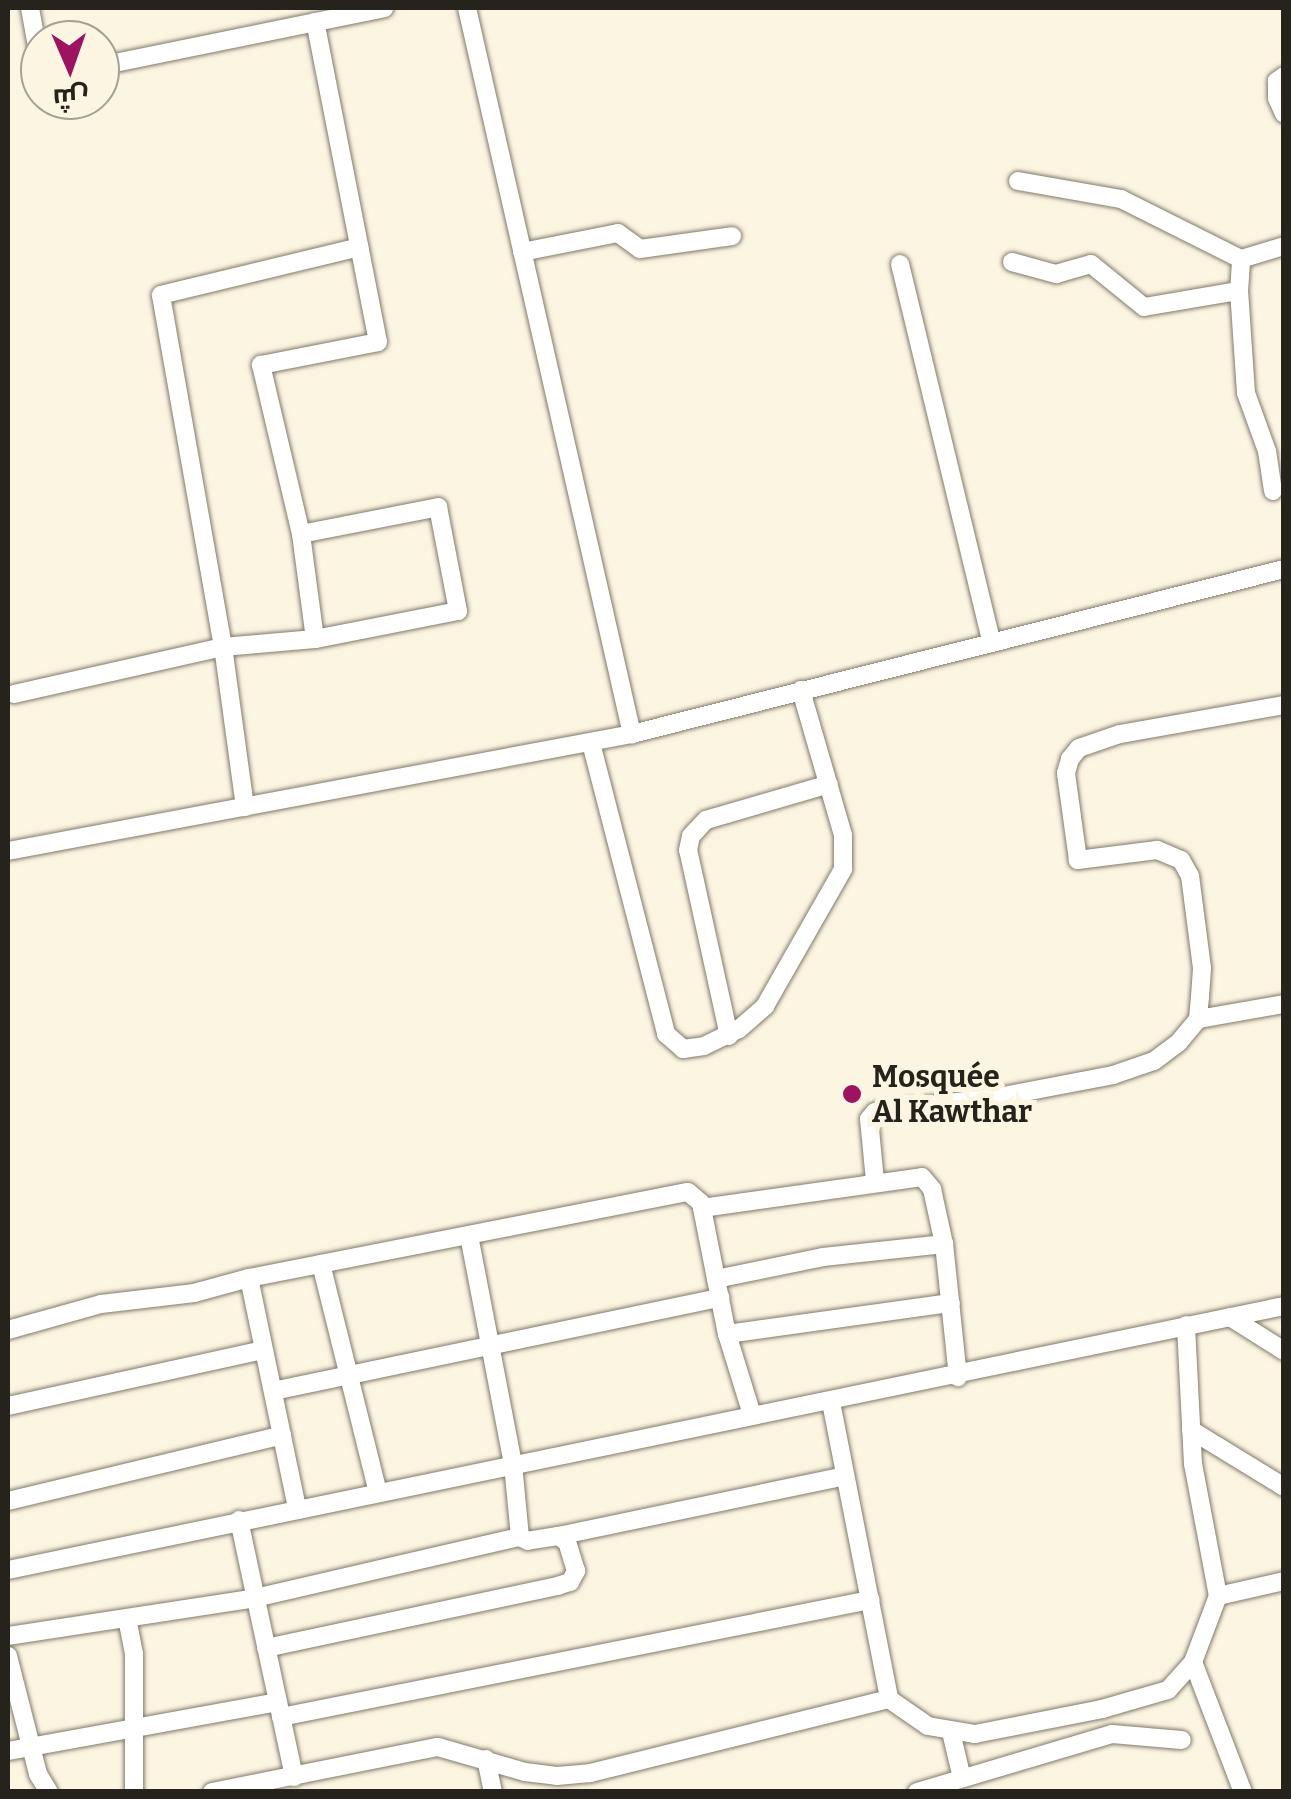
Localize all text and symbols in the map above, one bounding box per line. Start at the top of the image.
north arrow [20,20,120,120]
text: ش [52,81,90,116]
place label: Mosquée Al Kawthar [872,1059,1032,1130]
marker: Mosquée Al Kawthar [841,1083,863,1105]

